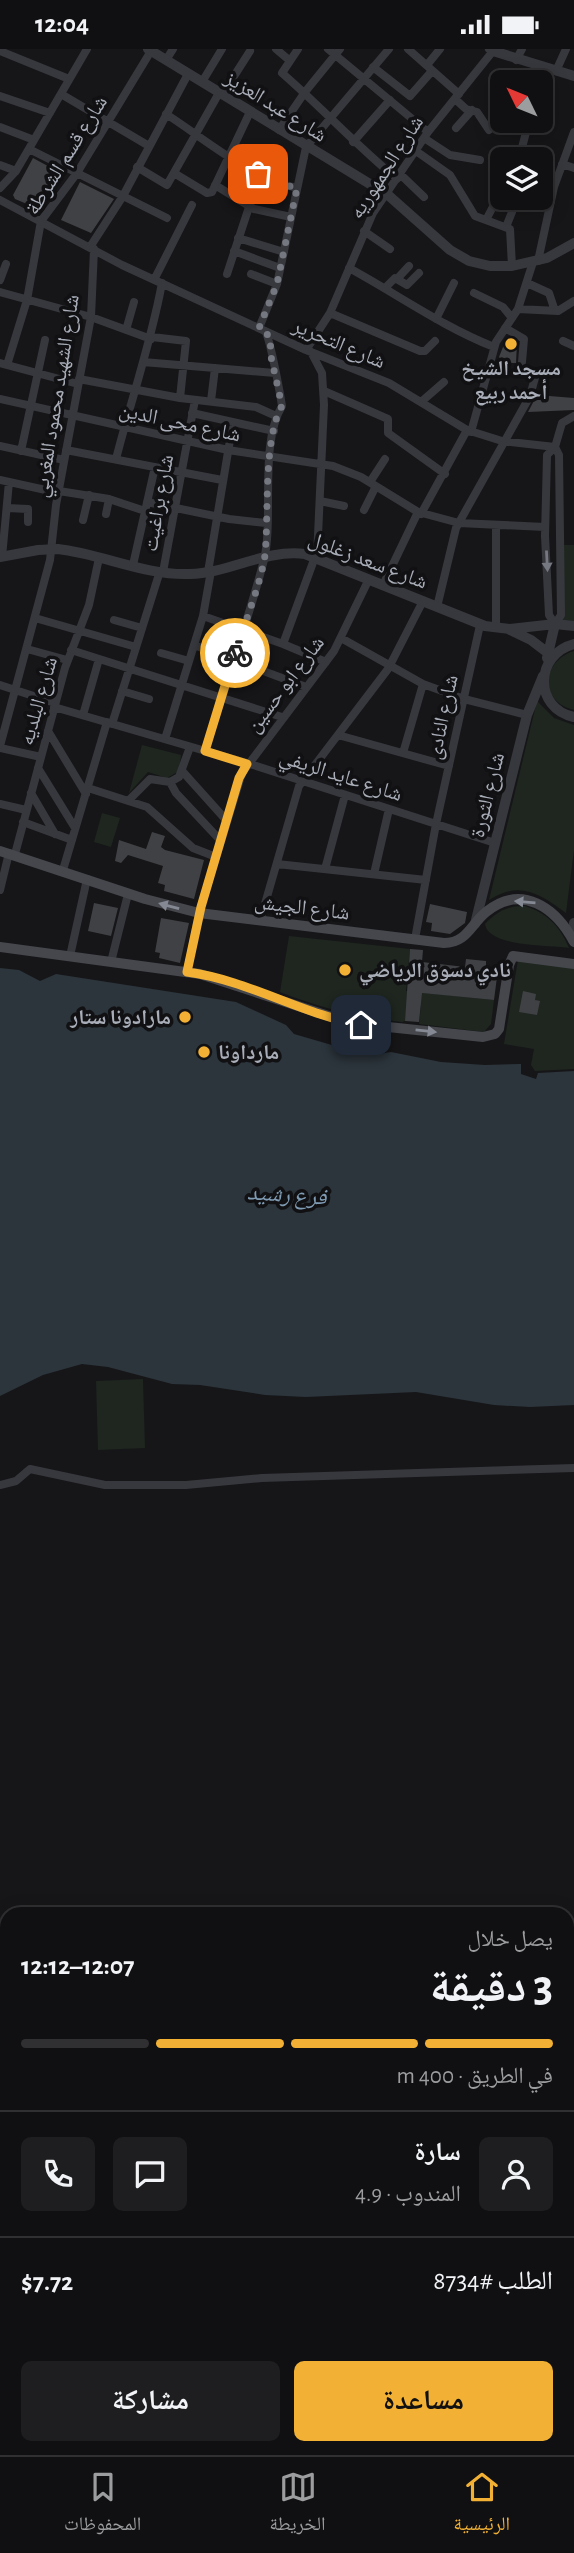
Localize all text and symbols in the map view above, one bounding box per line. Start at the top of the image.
text: 12:04 [35,11,89,37]
street label: شارع عبد العزيز [219,66,330,148]
north arrow [490,70,553,133]
map controls [490,70,553,210]
street label: شارع قسم الشرطة [22,92,114,220]
street label: شارع الجمهوريه [345,112,429,224]
pin [228,144,288,204]
button: layers [490,147,553,210]
icon: bag [239,155,277,193]
street label: شارع الشهيد محمود المغربي [30,293,88,500]
street label: شارع التحرير [288,314,388,374]
marker: مسجد الشيخ أحمد ربيع [503,336,519,352]
place label: مسجد الشيخ أحمد ربيع [461,358,561,406]
street label: شارع محى الدين [117,399,243,448]
street label: شارع براغيت [140,453,179,553]
street label: شارع سعد زغلول [305,528,430,595]
one-way arrow [541,550,552,572]
courier [200,618,270,688]
street label: شارع ابو حسين [243,632,330,738]
icon: bike [216,634,254,672]
street label: شارع البلديه [16,655,63,748]
street label: شارع النادى [423,673,464,762]
street label: شارع عايد الريفي [275,746,405,810]
street label: شارع الثورة [467,750,510,840]
street label: شارع الجيش [253,891,351,926]
one-way arrow [514,896,536,907]
one-way arrow [158,900,180,911]
place label: نادي دسوق الرياضي [359,960,511,986]
marker: نادي دسوق الرياضي [337,962,353,978]
pin [331,995,391,1055]
icon: home [342,1006,380,1044]
place label: مارادونا ستار [69,1007,171,1028]
marker: مارادونا ستار [177,1009,193,1025]
one-way arrow [415,1026,437,1037]
place label: مارداونا [218,1042,279,1063]
marker: مارداونا [196,1044,212,1060]
water label: فرع رشيد [246,1181,328,1212]
text: يصل خلال [467,1928,553,1951]
text: 12:07–12:12 [21,1953,135,1979]
text: 3 دقيقة [430,1964,553,2010]
text: في الطريق · 400 m [397,2065,553,2088]
button: phone [21,2137,95,2211]
button: chat [113,2137,187,2211]
button: person [479,2137,553,2211]
text: سارة [414,2139,461,2165]
text: المندوب · 4.9 [355,2183,461,2206]
text: الطلب #8734 [433,2268,553,2294]
text: $7.72 [21,2269,73,2295]
button: مشاركة [21,2361,280,2441]
button: مساعدة [294,2361,553,2441]
tab: المحفوظات [64,2468,141,2542]
tab: الخريطة [270,2468,325,2542]
tab: الرئيسية [454,2468,510,2542]

